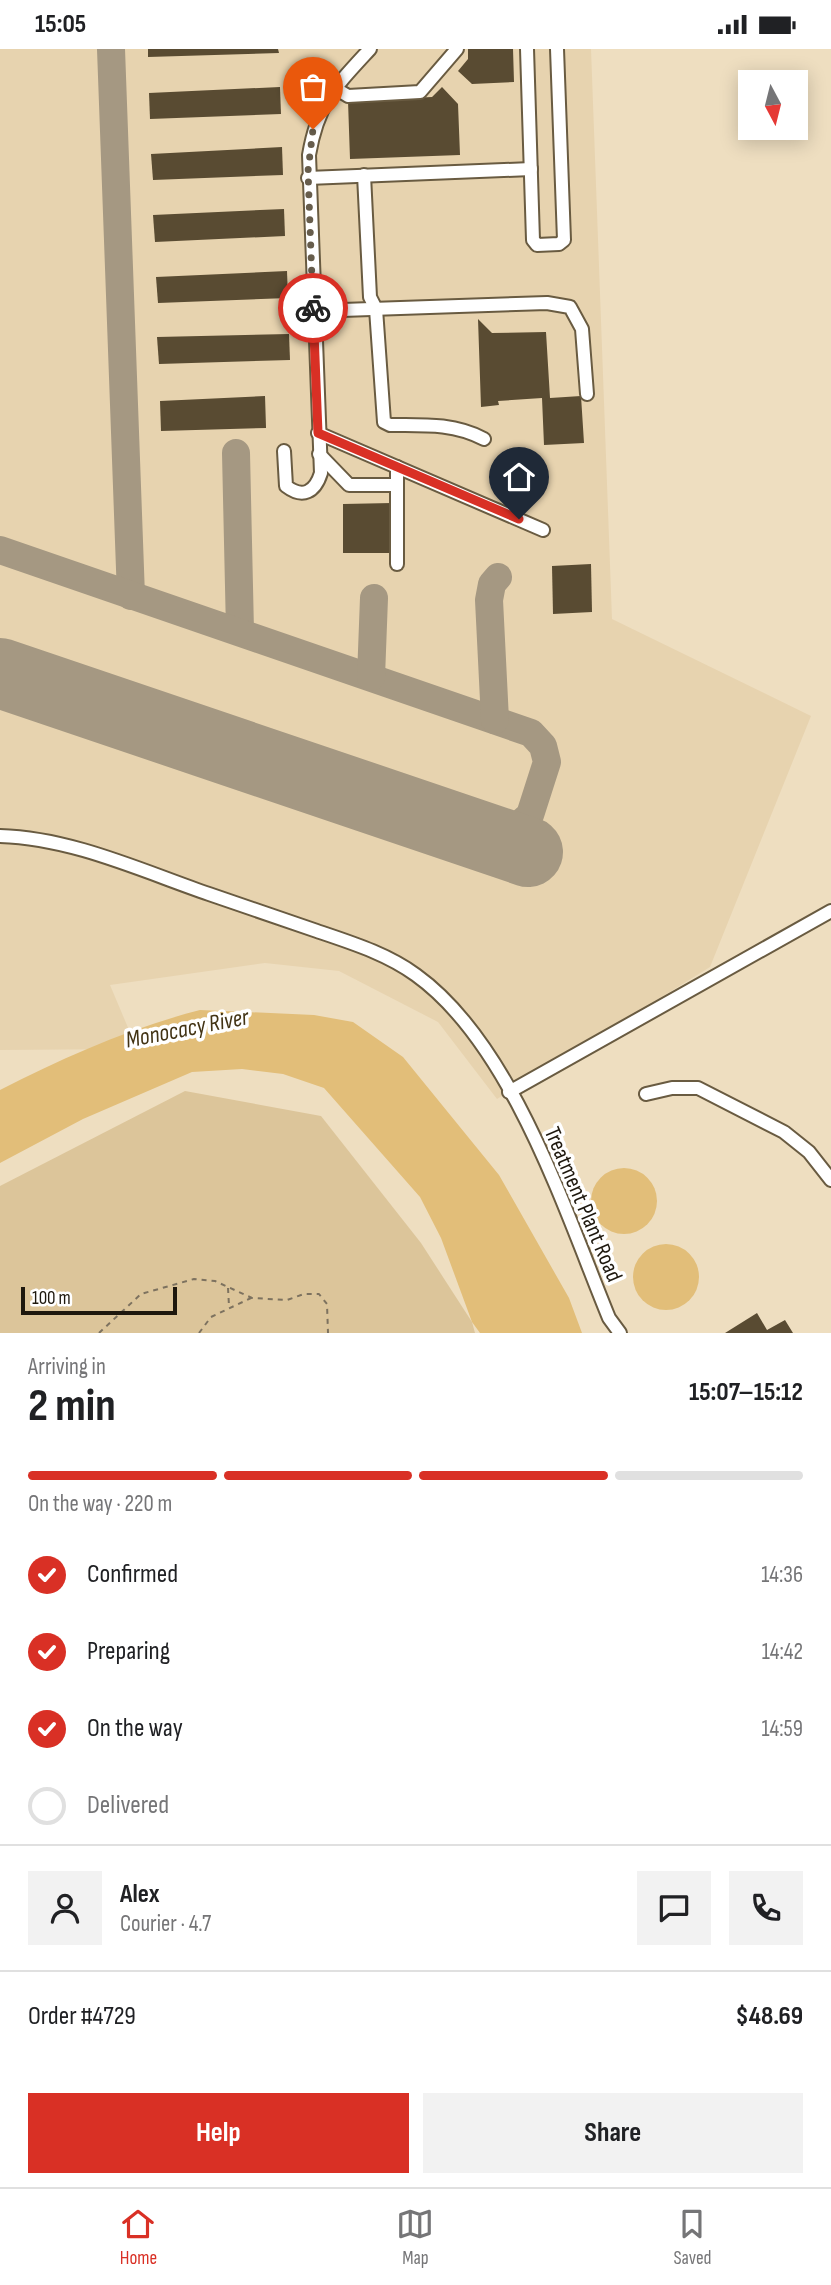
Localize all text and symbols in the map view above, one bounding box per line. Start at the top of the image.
text: 15:05 [35,9,86,40]
pin [283,57,343,129]
icon: bag [294,68,332,106]
north arrow [738,70,808,140]
map controls [738,70,808,140]
courier [278,273,348,343]
icon: bike [294,289,332,327]
pin [489,447,549,519]
icon: home [500,458,538,496]
water label: Monocacy River [123,1002,252,1055]
street label: Treatment Plant Road [538,1123,628,1286]
scale bar [21,1284,177,1316]
text: 100 m [32,1287,71,1310]
text: Arriving in [28,1353,106,1381]
text: 15:07–15:12 [689,1377,803,1408]
text: 2 min [28,1379,116,1434]
text: On the way · 220 m [28,1490,172,1518]
icon: check [28,1556,66,1594]
text: Confirmed [87,1559,178,1590]
text: 14:36 [761,1561,803,1589]
icon: check [28,1633,66,1671]
text: Preparing [87,1636,170,1667]
text: 14:42 [762,1638,803,1666]
icon: check [28,1710,66,1748]
text: On the way [87,1713,183,1744]
text: 14:59 [762,1715,803,1743]
text: Delivered [87,1790,169,1821]
button: person [28,1871,102,1945]
button: chat [637,1871,711,1945]
button: phone [729,1871,803,1945]
text: Alex [120,1879,160,1910]
text: Courier · 4.7 [120,1910,211,1938]
text: Order #4729 [28,2001,136,2032]
text: $48.69 [735,2001,803,2032]
button: Help [28,2093,409,2173]
button: Share [423,2093,803,2173]
tab: Home [119,2205,157,2270]
tab: Map [396,2205,434,2270]
tab: Saved [673,2205,712,2270]

